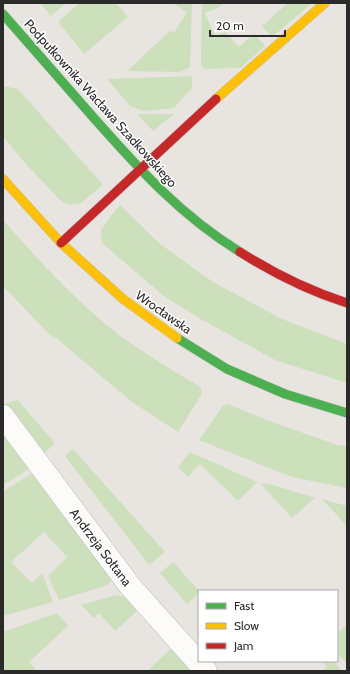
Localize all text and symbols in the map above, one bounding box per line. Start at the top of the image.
scale bar [210,12,285,38]
street label: Podpułkownika Wacława Szadkowskiego [21,16,181,190]
text: 20 m [216,18,244,33]
street label: Wrocławska [133,287,196,338]
street label: Andrzeja Sołtana [66,505,136,590]
legend [198,590,338,662]
text: Fast [234,598,254,613]
text: Slow [234,618,259,633]
text: Jam [233,638,253,653]

